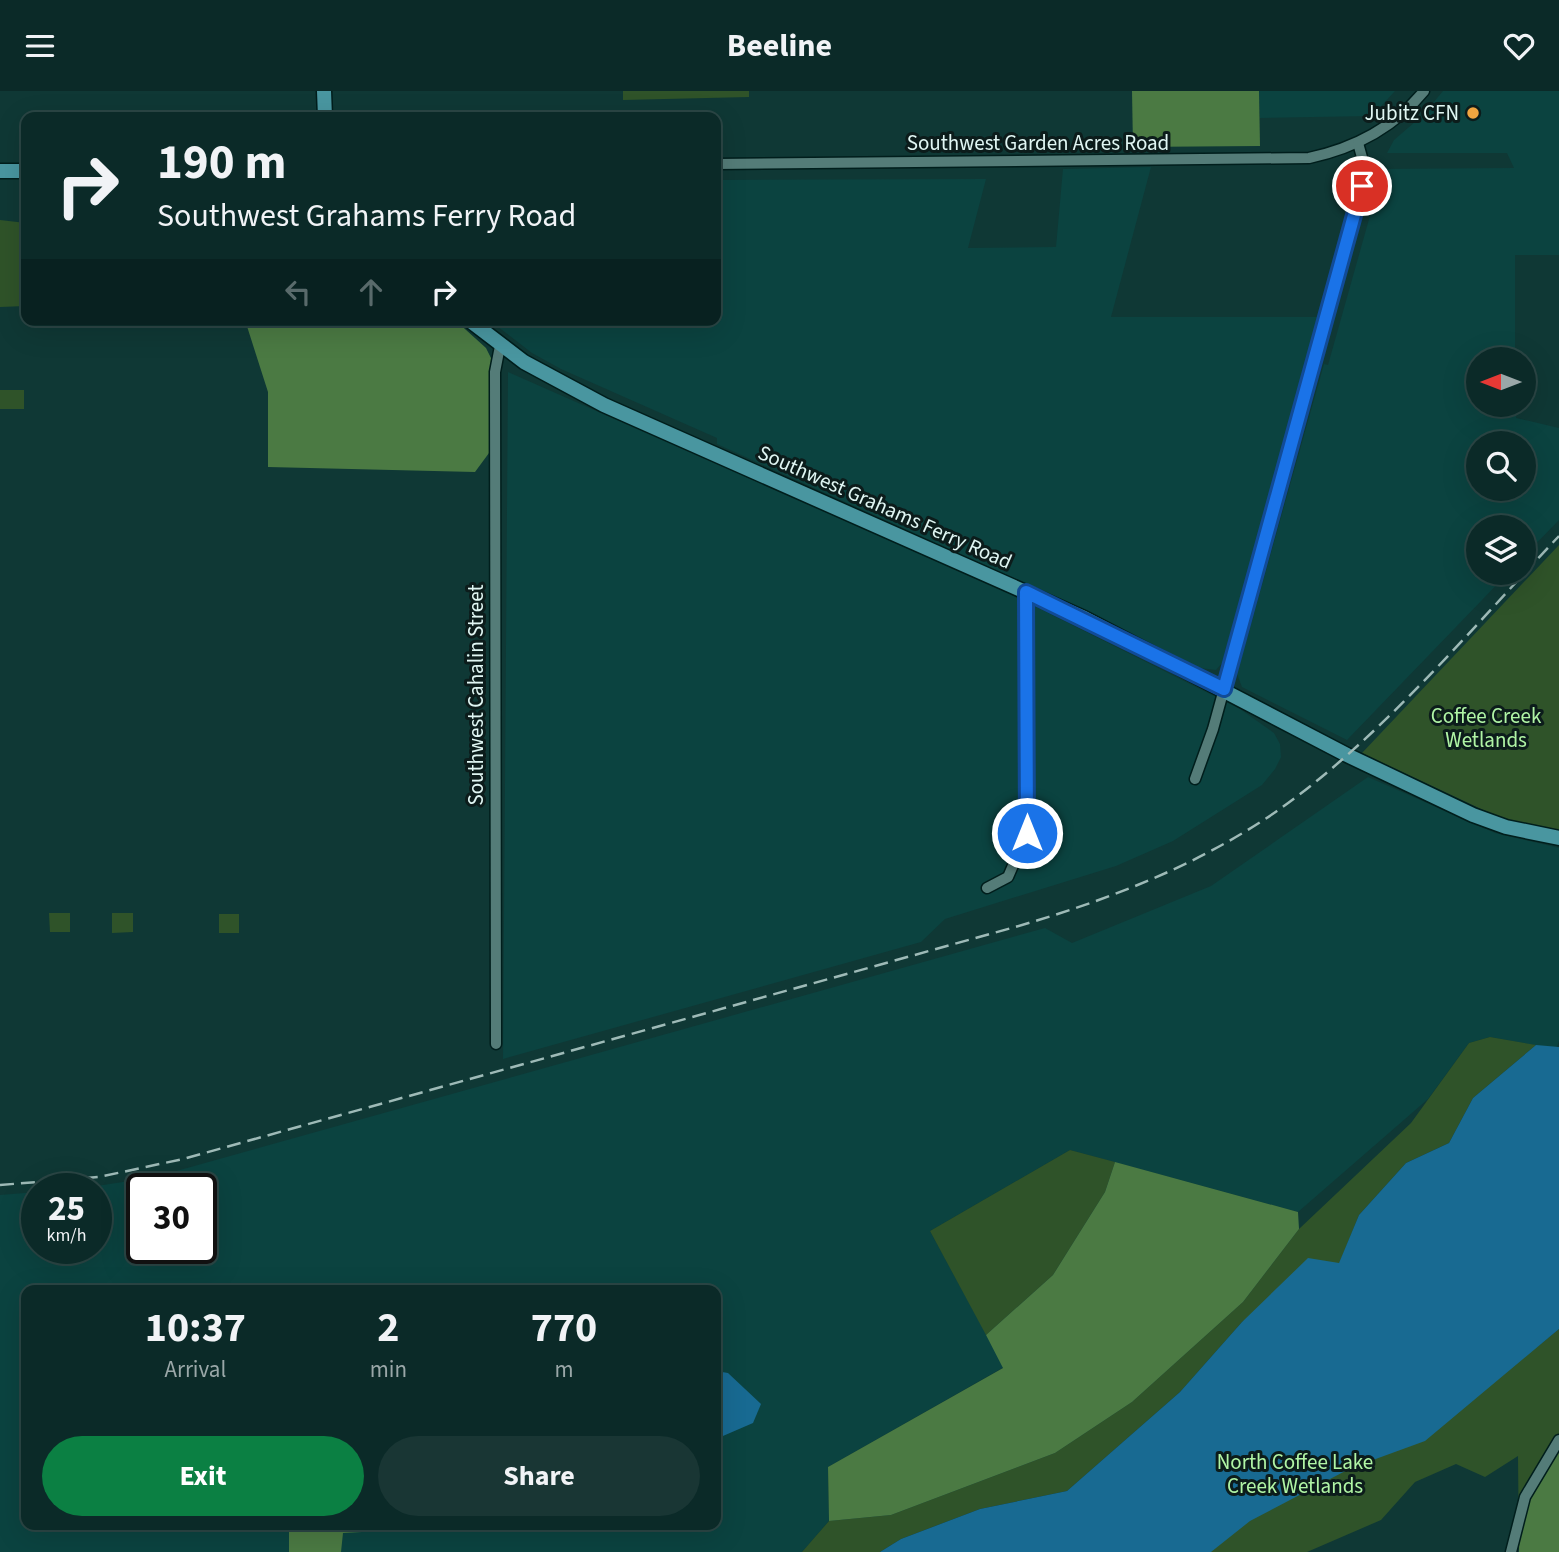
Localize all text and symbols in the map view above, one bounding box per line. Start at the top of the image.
text: Beeline [727,23,832,69]
icon: menu [21,27,59,65]
icon: heart [1500,27,1538,65]
place label: Jubitz CFN [1365,98,1459,128]
marker: Jubitz CFN [1465,105,1481,121]
text: 190 m [157,128,286,198]
street label: Southwest Garden Acres Road [907,128,1169,158]
icon: right [42,140,133,231]
pin [1332,156,1392,216]
icon: arrive [1343,167,1381,205]
text: Southwest Grahams Ferry Road [157,193,576,239]
icon: left [279,273,317,311]
icon: ahead [352,273,390,311]
icon: right [425,273,463,311]
north arrow [1466,347,1536,417]
map controls [1466,347,1536,585]
button: search [1466,431,1536,501]
street label: Southwest Grahams Ferry Road [753,437,1017,577]
button: layers [1466,515,1536,585]
street label: Southwest Cahalin Street [461,584,491,806]
park label: Coffee Creek Wetlands [1431,701,1542,755]
position arrow [990,796,1064,870]
speed limit sign: 30 [126,1173,217,1264]
text: 25 [48,1184,85,1234]
text: km/h [47,1223,86,1248]
text: 10:37 [145,1298,246,1358]
text: 2 [377,1298,399,1358]
text: 770 [531,1298,597,1358]
text: Arrival [164,1353,226,1386]
text: min [370,1353,407,1386]
text: m [554,1353,574,1386]
button: Exit [42,1436,364,1516]
button: Share [378,1436,700,1516]
park label: North Coffee Lake Creek Wetlands [1217,1447,1373,1501]

